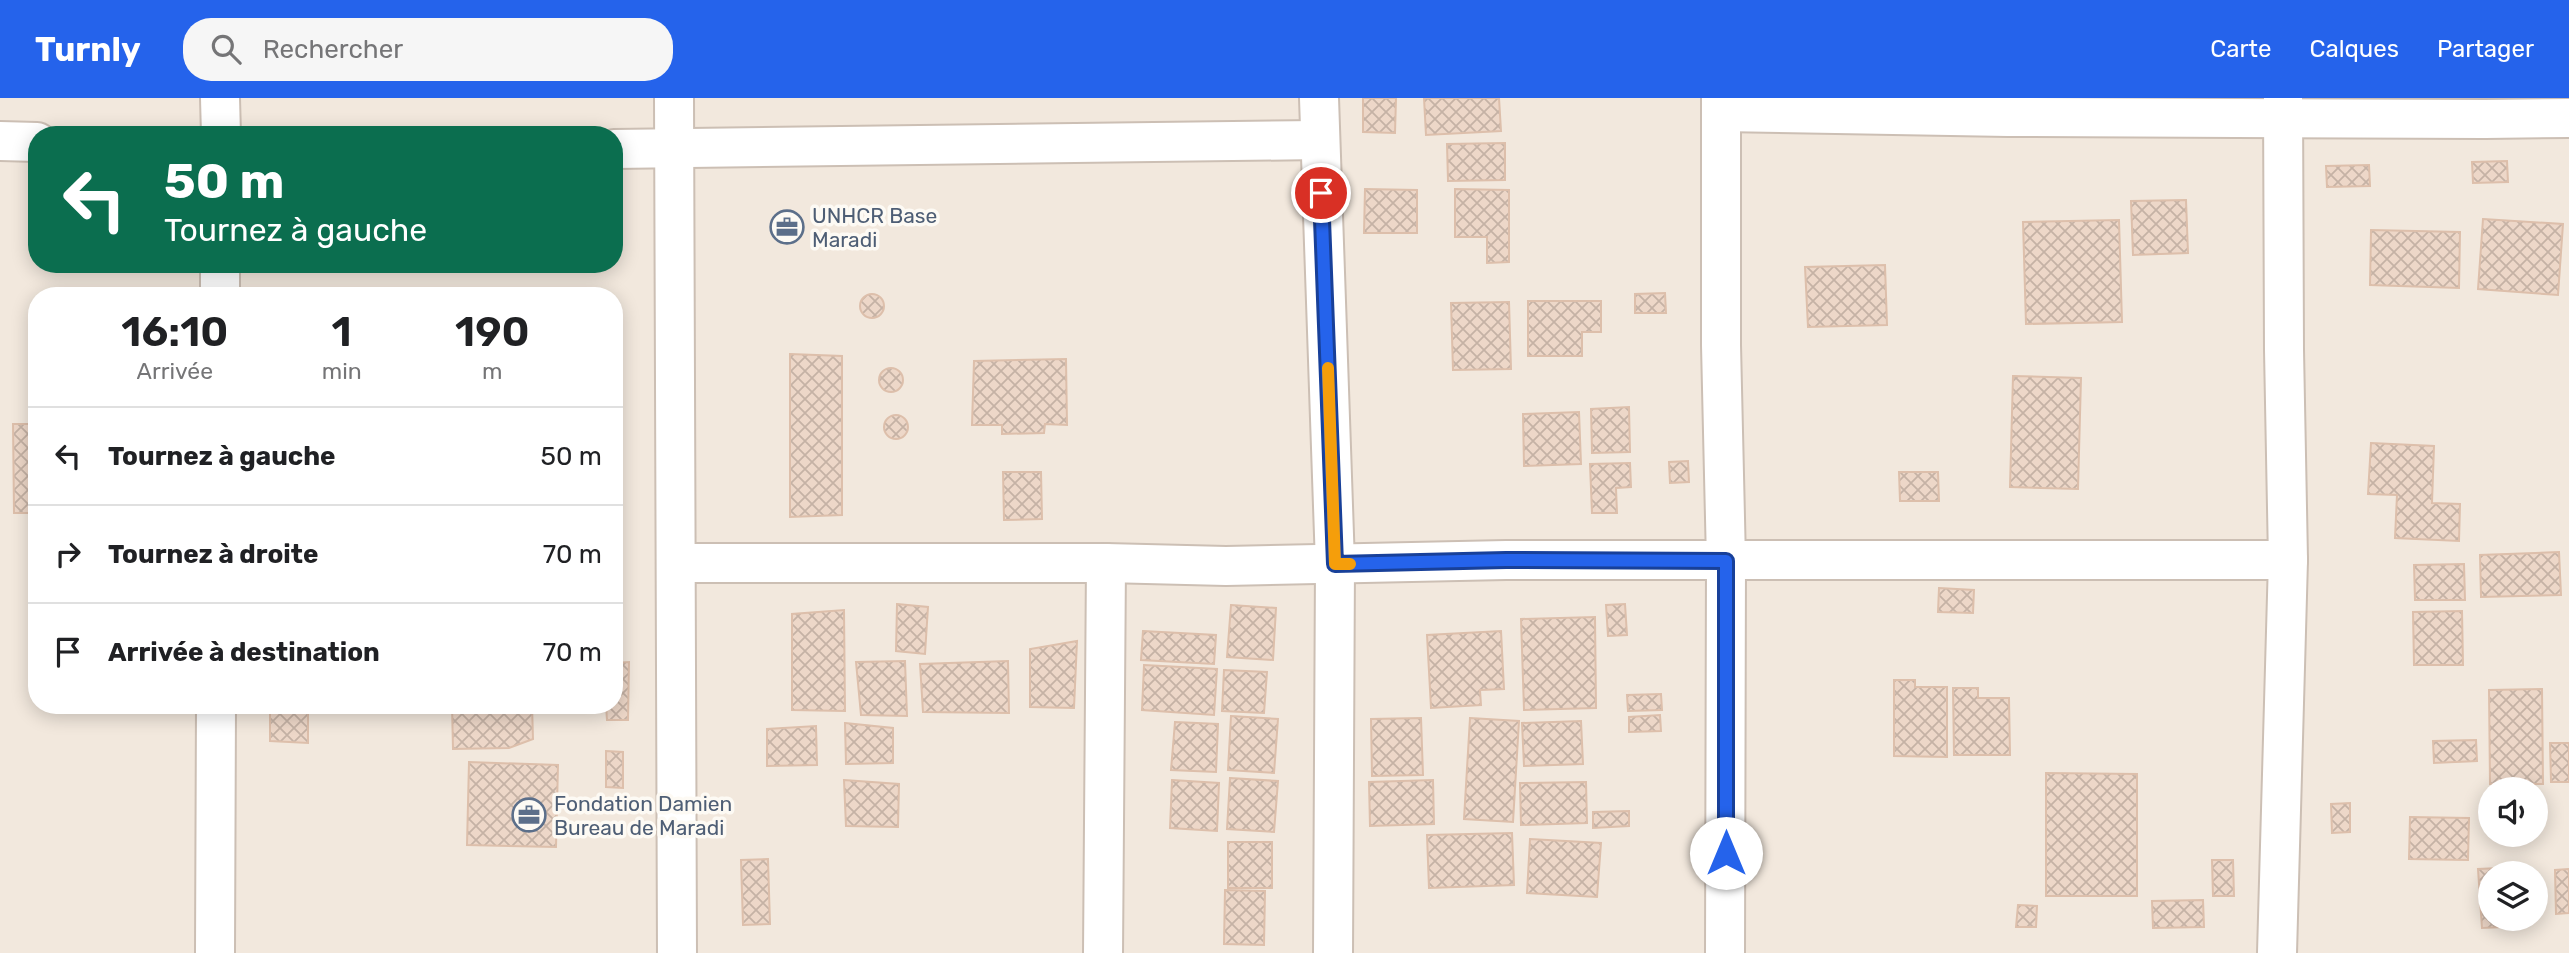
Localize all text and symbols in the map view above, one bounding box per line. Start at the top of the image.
search box [183,18,673,81]
text: Turnly [35,30,141,69]
icon: search [207,30,245,68]
text: Rechercher [263,34,403,65]
text: Carte [2210,35,2271,63]
text: Calques [2309,35,2399,63]
text: Partager [2437,35,2534,63]
text: 50 m [164,152,284,210]
icon: left [49,154,140,245]
pin [1291,163,1351,223]
icon: arrive [1302,174,1340,212]
place label: UNHCR Base Maradi [812,203,937,252]
office icon: UNHCR Base Maradi [768,208,806,246]
text: Tournez à gauche [164,211,427,249]
text: 16:10 [121,307,228,357]
text: 1 [332,307,352,357]
text: 190 [455,307,530,357]
text: Arrivée [137,357,213,385]
text: min [322,357,362,385]
text: m [482,357,503,385]
icon: left [49,437,87,475]
text: Tournez à gauche [108,441,336,472]
text: 50 m [541,441,602,472]
icon: right [49,535,87,573]
text: Tournez à droite [108,539,318,570]
text: 70 m [543,539,602,570]
icon: arrive [49,633,87,671]
text: Arrivée à destination [108,637,380,668]
text: 70 m [543,637,602,668]
map controls [2478,777,2548,931]
button: sound [2478,777,2548,847]
place label: Fondation Damien Bureau de Maradi [554,791,732,840]
office icon: Fondation Damien Bureau de Maradi [510,796,548,834]
position arrow [1689,816,1763,890]
button: layers [2478,861,2548,931]

